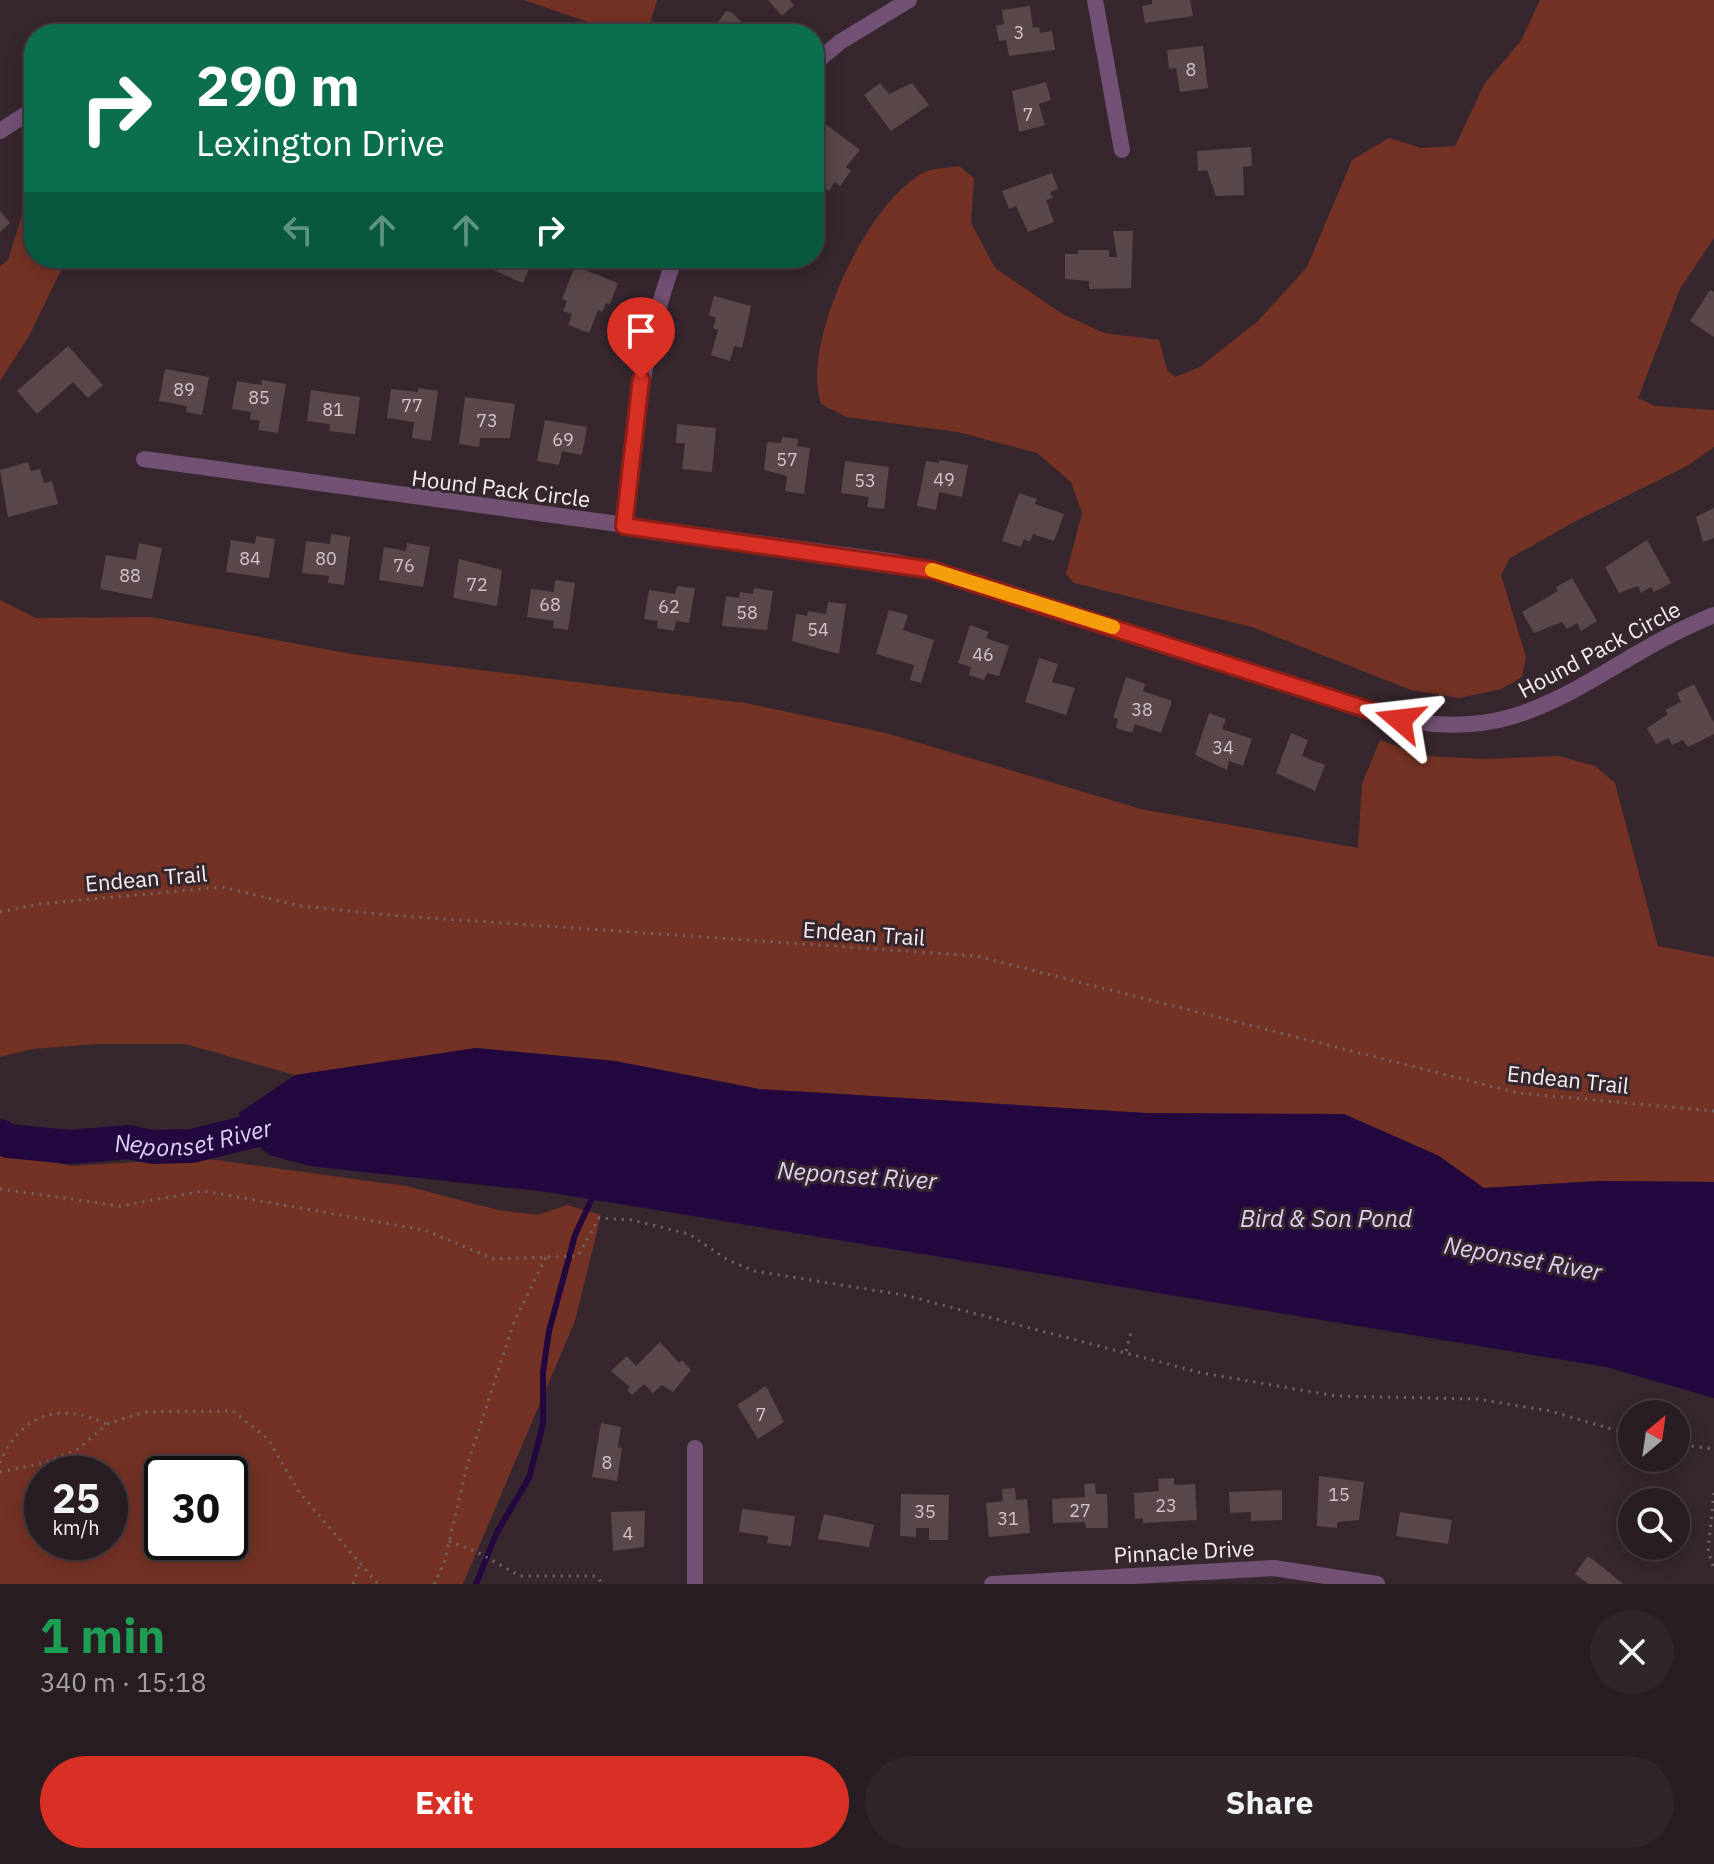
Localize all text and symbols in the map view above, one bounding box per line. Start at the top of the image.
house number: 3 [1014,21,1024,44]
text: 290 m [196,49,360,121]
icon: right [64,56,168,160]
house number: 8 [1186,58,1196,81]
house number: 7 [1023,103,1033,126]
text: Lexington Drive [196,119,445,166]
icon: left [276,208,320,252]
icon: ahead [360,208,404,252]
icon: ahead [444,208,488,252]
icon: right [528,208,572,252]
pin [607,297,675,379]
icon: arrive [619,309,663,353]
house number: 89 [173,378,195,401]
house number: 85 [248,386,270,409]
house number: 77 [401,394,423,417]
house number: 81 [322,398,344,421]
house number: 73 [476,409,498,432]
house number: 69 [552,428,574,451]
house number: 57 [776,448,798,471]
street label: Hound Pack Circle [410,463,592,513]
house number: 49 [933,468,955,491]
house number: 53 [854,469,876,492]
house number: 84 [239,547,261,570]
house number: 80 [315,547,337,570]
house number: 76 [393,554,415,577]
house number: 88 [119,564,141,587]
house number: 72 [466,573,488,596]
house number: 68 [539,593,561,616]
street label: Hound Pack Circle [1513,594,1685,704]
house number: 62 [658,595,680,618]
house number: 58 [736,601,758,624]
house number: 54 [807,618,829,641]
house number: 46 [972,643,994,666]
position arrow [1358,678,1442,762]
house number: 38 [1131,698,1153,721]
house number: 34 [1212,736,1234,759]
street label: Endean Trail [84,858,208,898]
street label: Endean Trail [802,914,926,952]
street label: Endean Trail [1506,1058,1630,1100]
water label: Neponset River [113,1111,276,1163]
water label: Neponset River [776,1153,939,1197]
water label: Bird & Son Pond [1240,1202,1412,1234]
water label: Neponset River [1441,1228,1606,1288]
north arrow [1618,1400,1690,1472]
map controls [1618,1400,1690,1560]
house number: 7 [756,1403,766,1426]
house number: 8 [602,1451,612,1474]
speed limit sign: 30 [144,1456,248,1560]
text: 25 [52,1472,100,1524]
house number: 15 [1328,1483,1350,1506]
button: search [1618,1488,1690,1560]
house number: 23 [1155,1494,1177,1517]
house number: 27 [1069,1499,1091,1522]
house number: 35 [914,1500,936,1523]
house number: 31 [997,1507,1019,1530]
text: km/h [52,1514,100,1541]
house number: 4 [623,1522,634,1545]
street label: Pinnacle Drive [1113,1533,1255,1569]
text: 1 min [40,1604,165,1666]
button: close [1590,1610,1674,1694]
text: 340 m · 15:18 [40,1665,206,1699]
button: Exit [40,1756,849,1848]
button: Share [865,1756,1674,1848]

